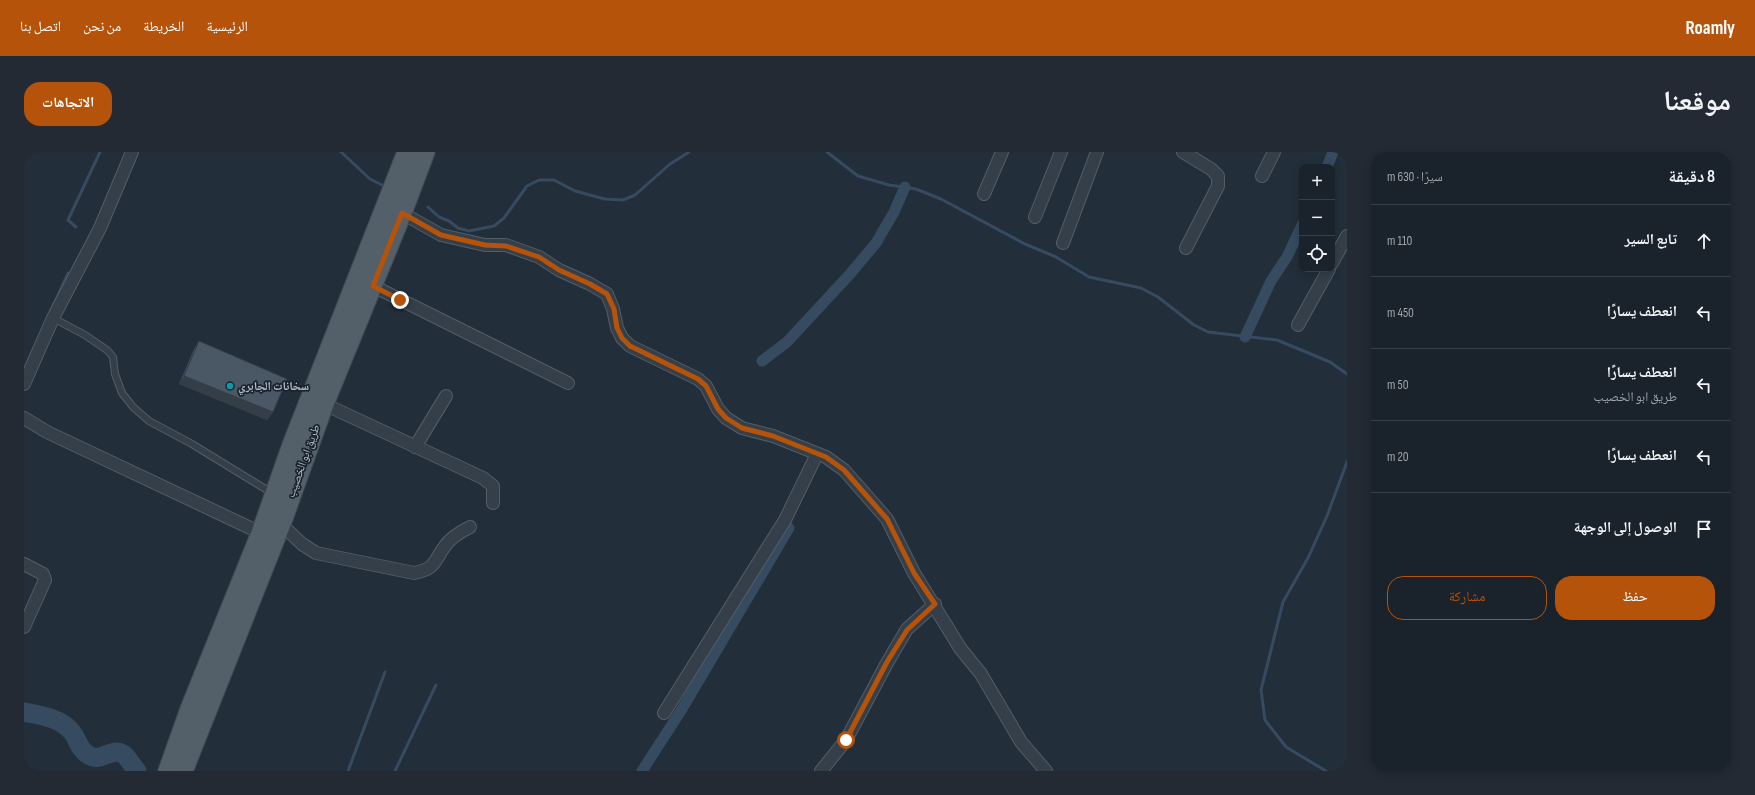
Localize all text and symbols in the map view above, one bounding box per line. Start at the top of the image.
text: Roamly [1685,17,1735,40]
text: اتصل بنا [20,18,61,35]
text: من نحن [83,18,121,35]
text: الخريطة [143,18,184,35]
text: الرئيسية [206,18,248,35]
button: الاتجاهات [24,82,112,126]
text: موقعنا [1663,85,1731,118]
map controls [1299,164,1335,272]
button: + [1299,164,1335,200]
text: 8 دقيقة [1669,167,1715,187]
text: سيرًا · 630 m [1387,169,1443,185]
button: − [1299,200,1335,236]
text: تابع السير [1625,230,1677,249]
icon: ahead [1693,230,1715,252]
text: 110 m [1387,233,1412,249]
button: locate [1299,236,1335,272]
route end [391,291,409,309]
text: انعطف يسارًا [1607,302,1677,321]
icon: left [1693,302,1715,324]
text: 450 m [1387,305,1414,321]
text: انعطف يسارًا [1607,363,1677,382]
icon: left [1693,374,1715,396]
text: 50 m [1387,377,1408,393]
place label: سخانات الجابري [238,379,309,396]
marker: سخانات الجابري [225,381,235,391]
text: طريق ابو الخصيب [1594,389,1677,405]
street label: طريق ابو الخصيب [283,422,324,500]
text: انعطف يسارًا [1607,446,1677,465]
icon: left [1693,446,1715,468]
text: 20 m [1387,449,1409,465]
text: الوصول إلى الوجهة [1574,518,1677,537]
icon: arrive [1693,518,1715,540]
button: مشاركة [1387,576,1547,620]
button: حفظ [1555,576,1715,620]
route start [837,731,855,749]

